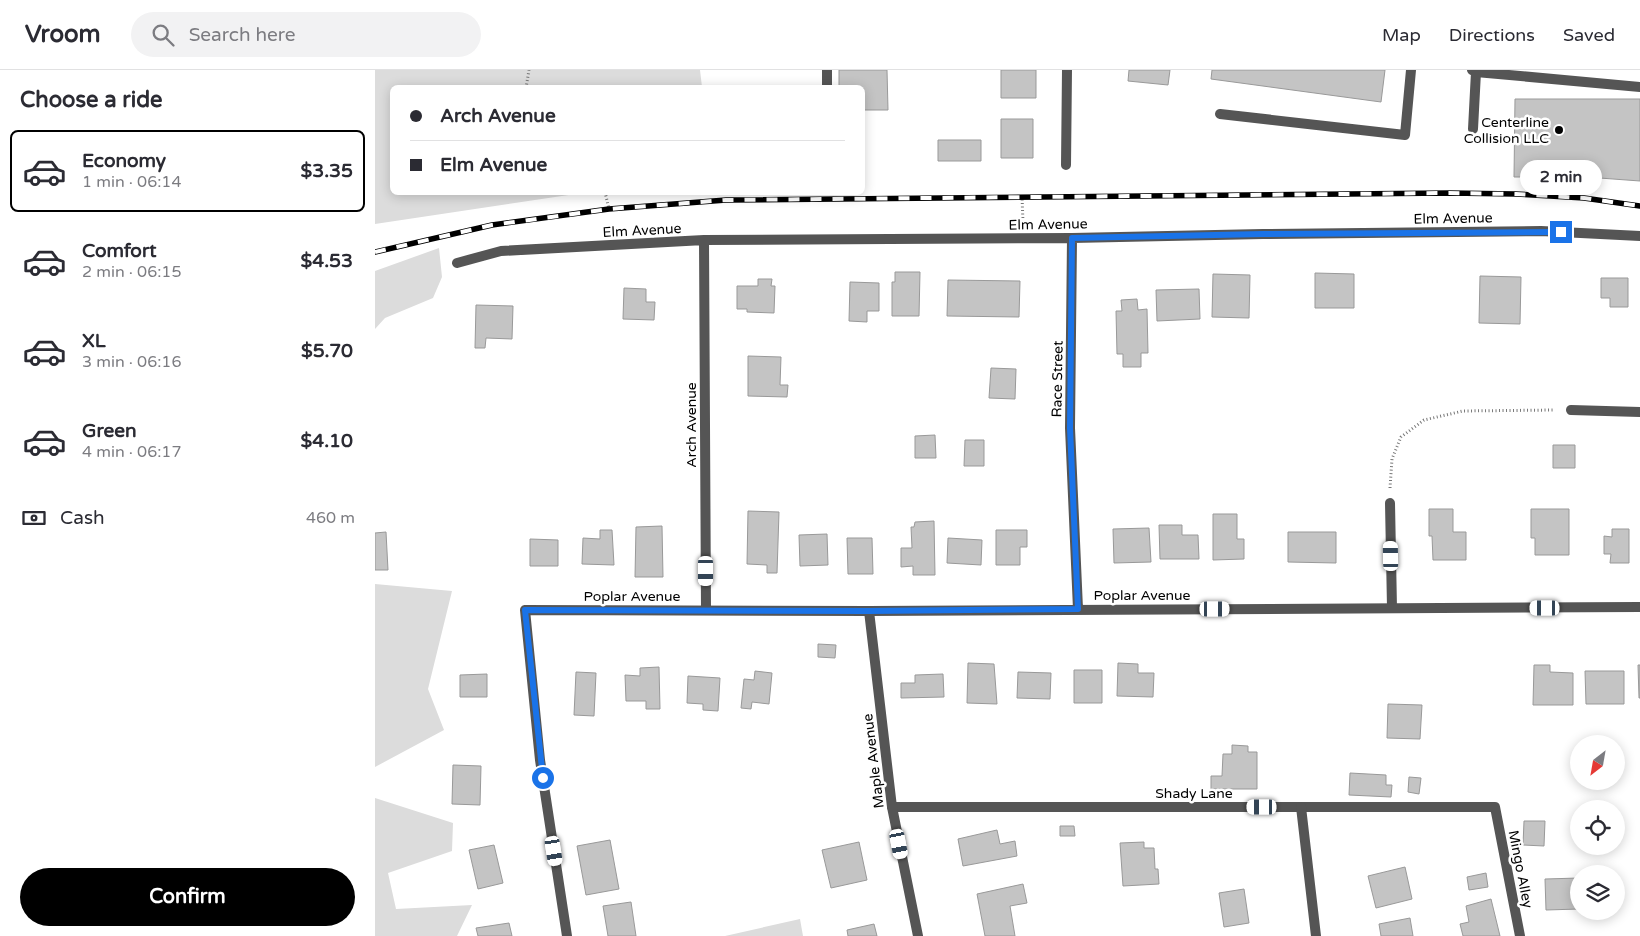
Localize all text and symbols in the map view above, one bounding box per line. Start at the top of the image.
search box [131,12,481,57]
text: Vroom [25,20,101,49]
icon: search [149,21,177,49]
text: Search here [189,24,296,46]
text: Map [1382,24,1421,46]
text: Directions [1449,24,1535,46]
text: Saved [1563,24,1615,46]
text: Choose a ride [20,87,163,113]
text: Arch Avenue [440,105,556,127]
place label: Centerline Collision LLC [1464,114,1549,147]
marker: Centerline Collision LLC [1553,124,1565,136]
icon: car [22,149,67,194]
text: Economy [82,150,166,172]
text: Elm Avenue [440,154,547,176]
text: $3.35 [301,160,353,182]
callout: 2 min [1520,160,1602,194]
text: 2 min [1540,167,1582,187]
text: 1 min · 06:14 [82,172,181,192]
street label: Elm Avenue [1413,209,1493,228]
street label: Elm Avenue [1008,215,1088,234]
street label: Elm Avenue [602,220,682,241]
route end [1550,221,1572,243]
icon: car [22,239,67,284]
text: Comfort [82,240,156,262]
text: $4.53 [301,250,353,272]
text: 2 min · 06:15 [82,262,181,282]
icon: car [22,329,67,374]
text: XL [82,330,106,352]
text: $5.70 [301,340,353,362]
street label: Race Street [1048,340,1067,418]
text: 3 min · 06:16 [82,352,181,372]
street label: Arch Avenue [683,382,700,468]
icon: car [22,419,67,464]
text: Green [82,420,136,442]
text: $4.10 [301,430,353,452]
text: 4 min · 06:17 [82,442,181,462]
icon: cash [20,504,48,532]
text: Cash [60,507,105,529]
text: 460 m [306,508,355,528]
car [1383,541,1398,571]
car [698,556,713,586]
street label: Poplar Avenue [1093,587,1191,604]
street label: Poplar Avenue [583,588,681,605]
car [1530,601,1560,616]
car [1200,602,1230,617]
street label: Maple Avenue [859,712,888,809]
north arrow [1570,735,1625,790]
map controls [1570,735,1625,920]
route start [532,767,554,789]
street label: Shady Lane [1155,785,1233,802]
car [1247,800,1277,815]
button: locate [1570,800,1625,855]
car [888,828,909,860]
street label: Mingo Alley [1505,829,1536,910]
car [544,835,563,867]
button: layers [1570,865,1625,920]
button: Confirm [20,868,355,926]

